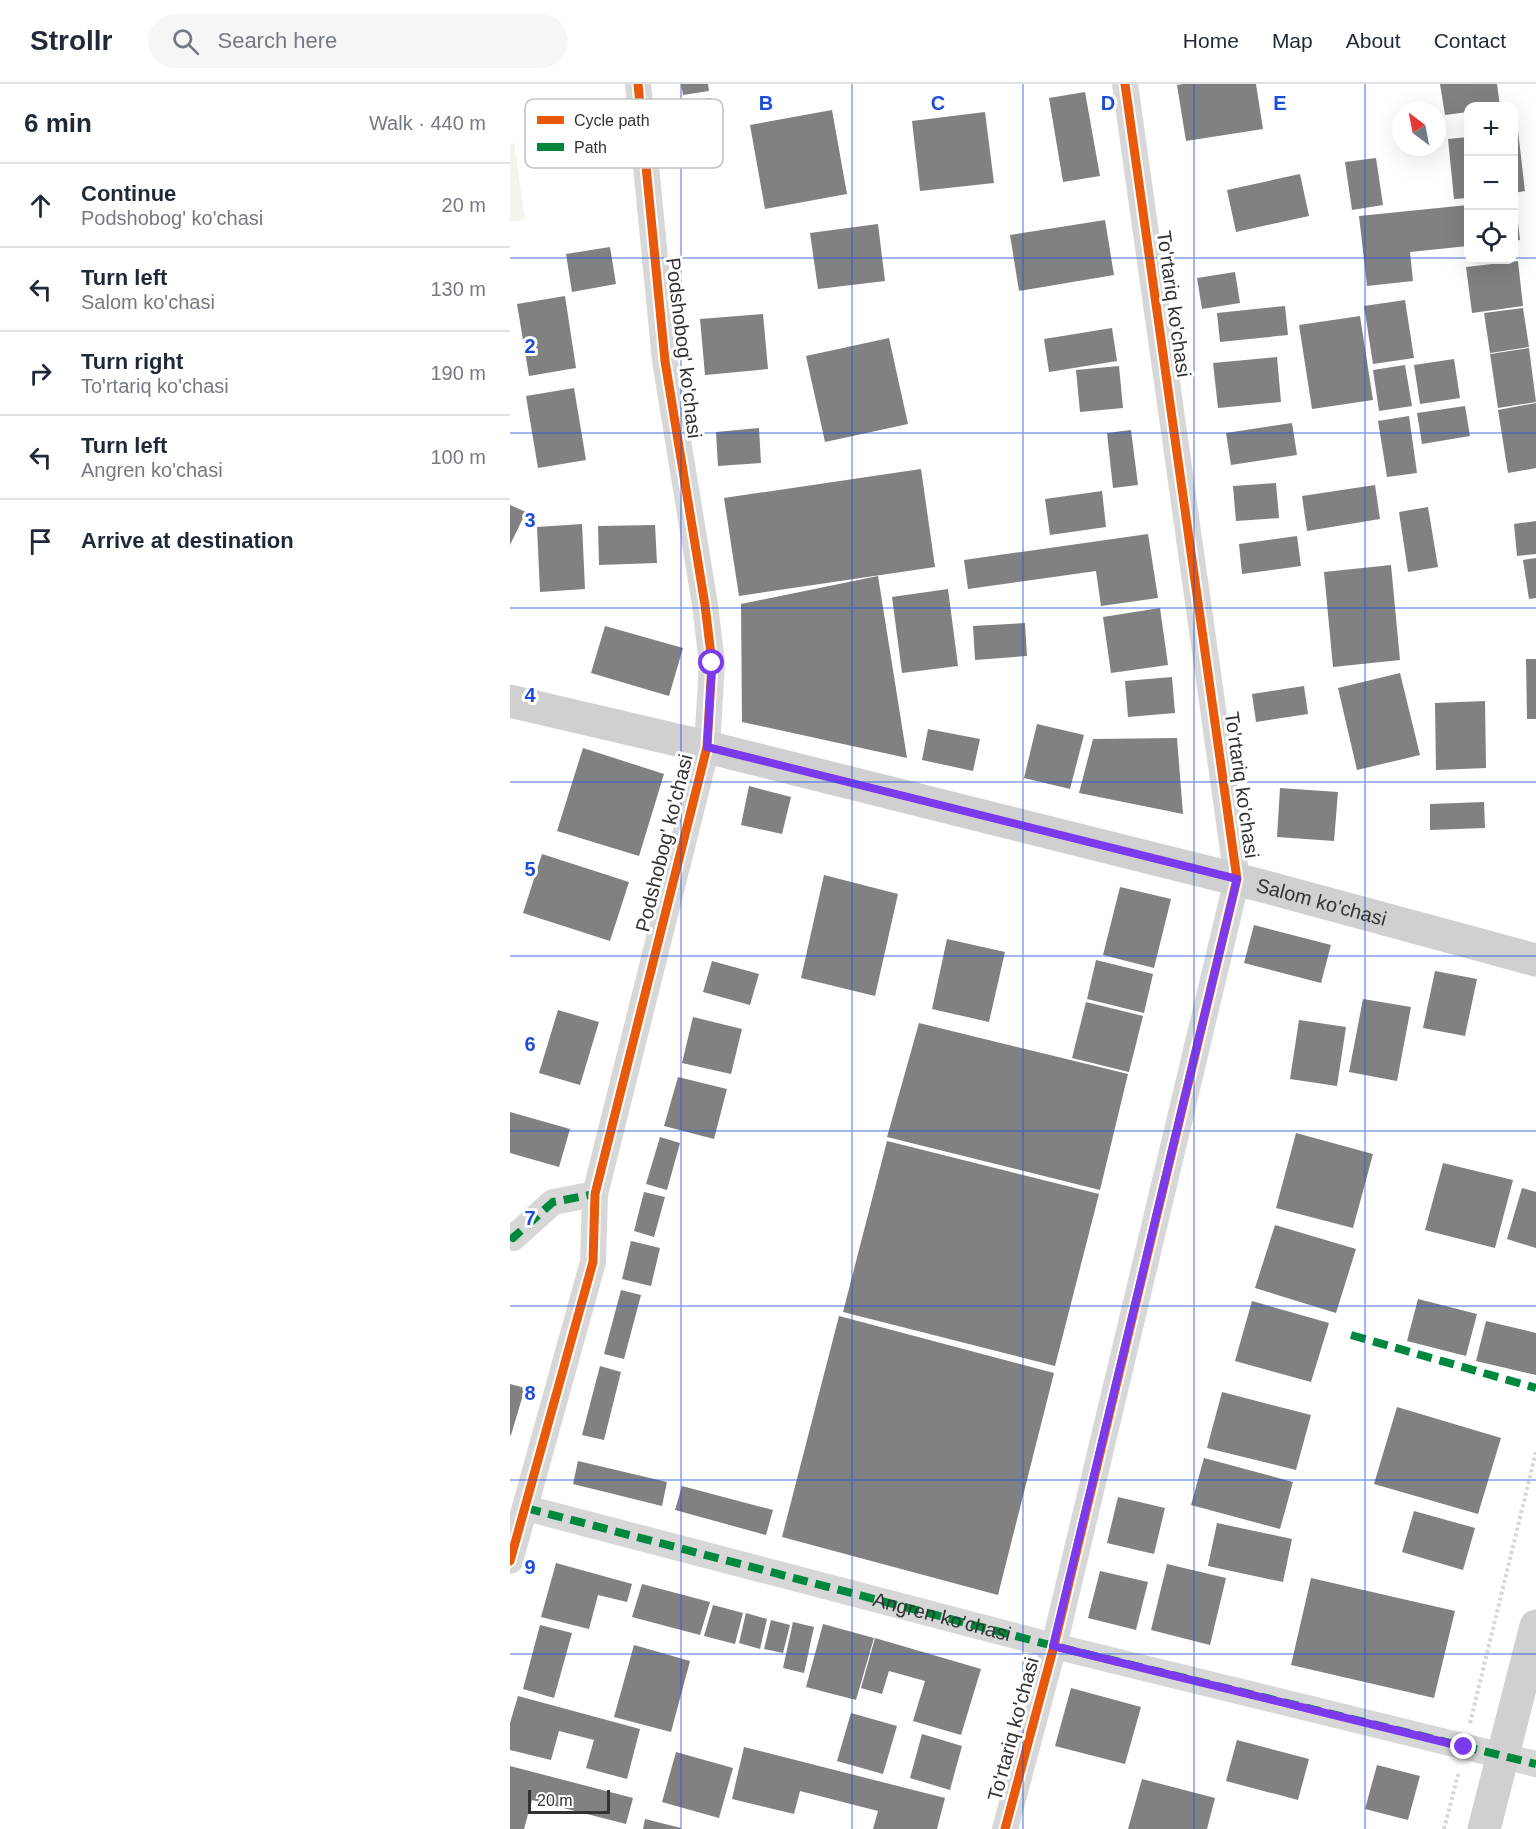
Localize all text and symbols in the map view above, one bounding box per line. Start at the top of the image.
search box [148,14,568,68]
text: Strollr [30,25,112,56]
icon: search [169,25,202,58]
text: Search here [217,28,337,53]
text: Home [1183,29,1239,52]
text: Map [1272,29,1313,52]
text: About [1346,29,1401,52]
text: Contact [1434,29,1506,52]
text: B [759,92,773,114]
text: C [931,92,945,114]
text: D [1101,92,1115,114]
text: E [1273,92,1287,114]
legend [525,99,723,168]
north arrow [1392,102,1446,156]
map controls [1464,102,1518,264]
button: + [1464,102,1518,156]
text: 6 min [24,108,92,138]
text: Walk · 440 m [369,112,486,134]
text: Cycle path [574,112,650,129]
text: Path [574,139,607,156]
button: − [1464,156,1518,210]
text: Continue [81,181,176,206]
icon: ahead [24,189,57,222]
text: 20 m [442,194,486,216]
text: Podshobog' ko'chasi [81,207,263,229]
button: locate [1464,210,1518,264]
street label: To'rtariq ko'chasi [1153,229,1195,379]
street label: Podshobog' ko'chasi [662,256,706,440]
text: Turn left [81,265,167,290]
icon: left [24,273,57,306]
text: 130 m [430,278,486,300]
text: Salom ko'chasi [81,291,215,313]
text: 2 [524,335,536,357]
text: Turn right [81,349,183,374]
icon: right [24,357,57,390]
text: 190 m [430,362,486,384]
text: To'rtariq ko'chasi [81,375,229,397]
text: Turn left [81,433,167,458]
icon: left [24,441,57,474]
text: 100 m [430,446,486,468]
text: Angren ko'chasi [81,459,223,481]
text: 3 [524,509,536,531]
icon: arrive [24,525,57,558]
text: Arrive at destination [81,528,294,553]
route start [698,649,724,675]
text: 4 [524,684,536,706]
street label: To'rtariq ko'chasi [1221,710,1263,860]
street label: Podshobog' ko'chasi [631,752,697,934]
text: 5 [524,858,536,880]
street label: Salom ko'chasi [1254,874,1389,930]
text: 6 [524,1033,536,1055]
text: 7 [524,1207,536,1229]
text: 8 [524,1382,536,1404]
text: 9 [524,1556,536,1578]
street label: Angren ko'chasi [871,1588,1013,1645]
street label: To'rtariq ko'chasi [983,1655,1043,1803]
route end [1450,1733,1476,1759]
scale bar [528,1787,610,1814]
text: 20 m [537,1792,573,1809]

